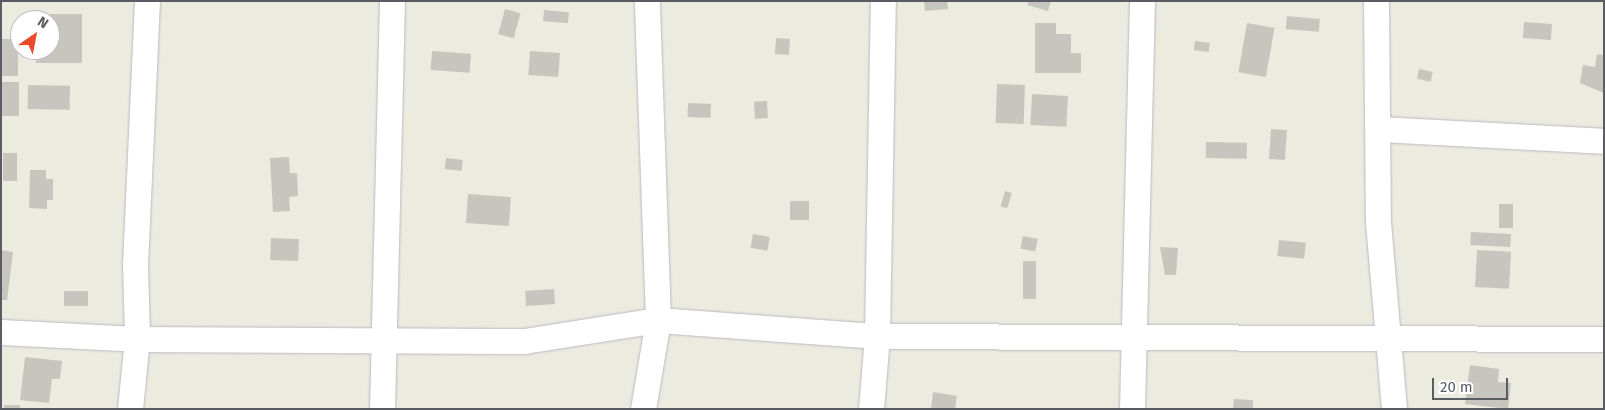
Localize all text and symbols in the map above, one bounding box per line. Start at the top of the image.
north arrow [10,10,60,60]
text: N [34,13,51,32]
scale bar [1435,368,1511,400]
text: 20 m [1440,378,1473,396]

